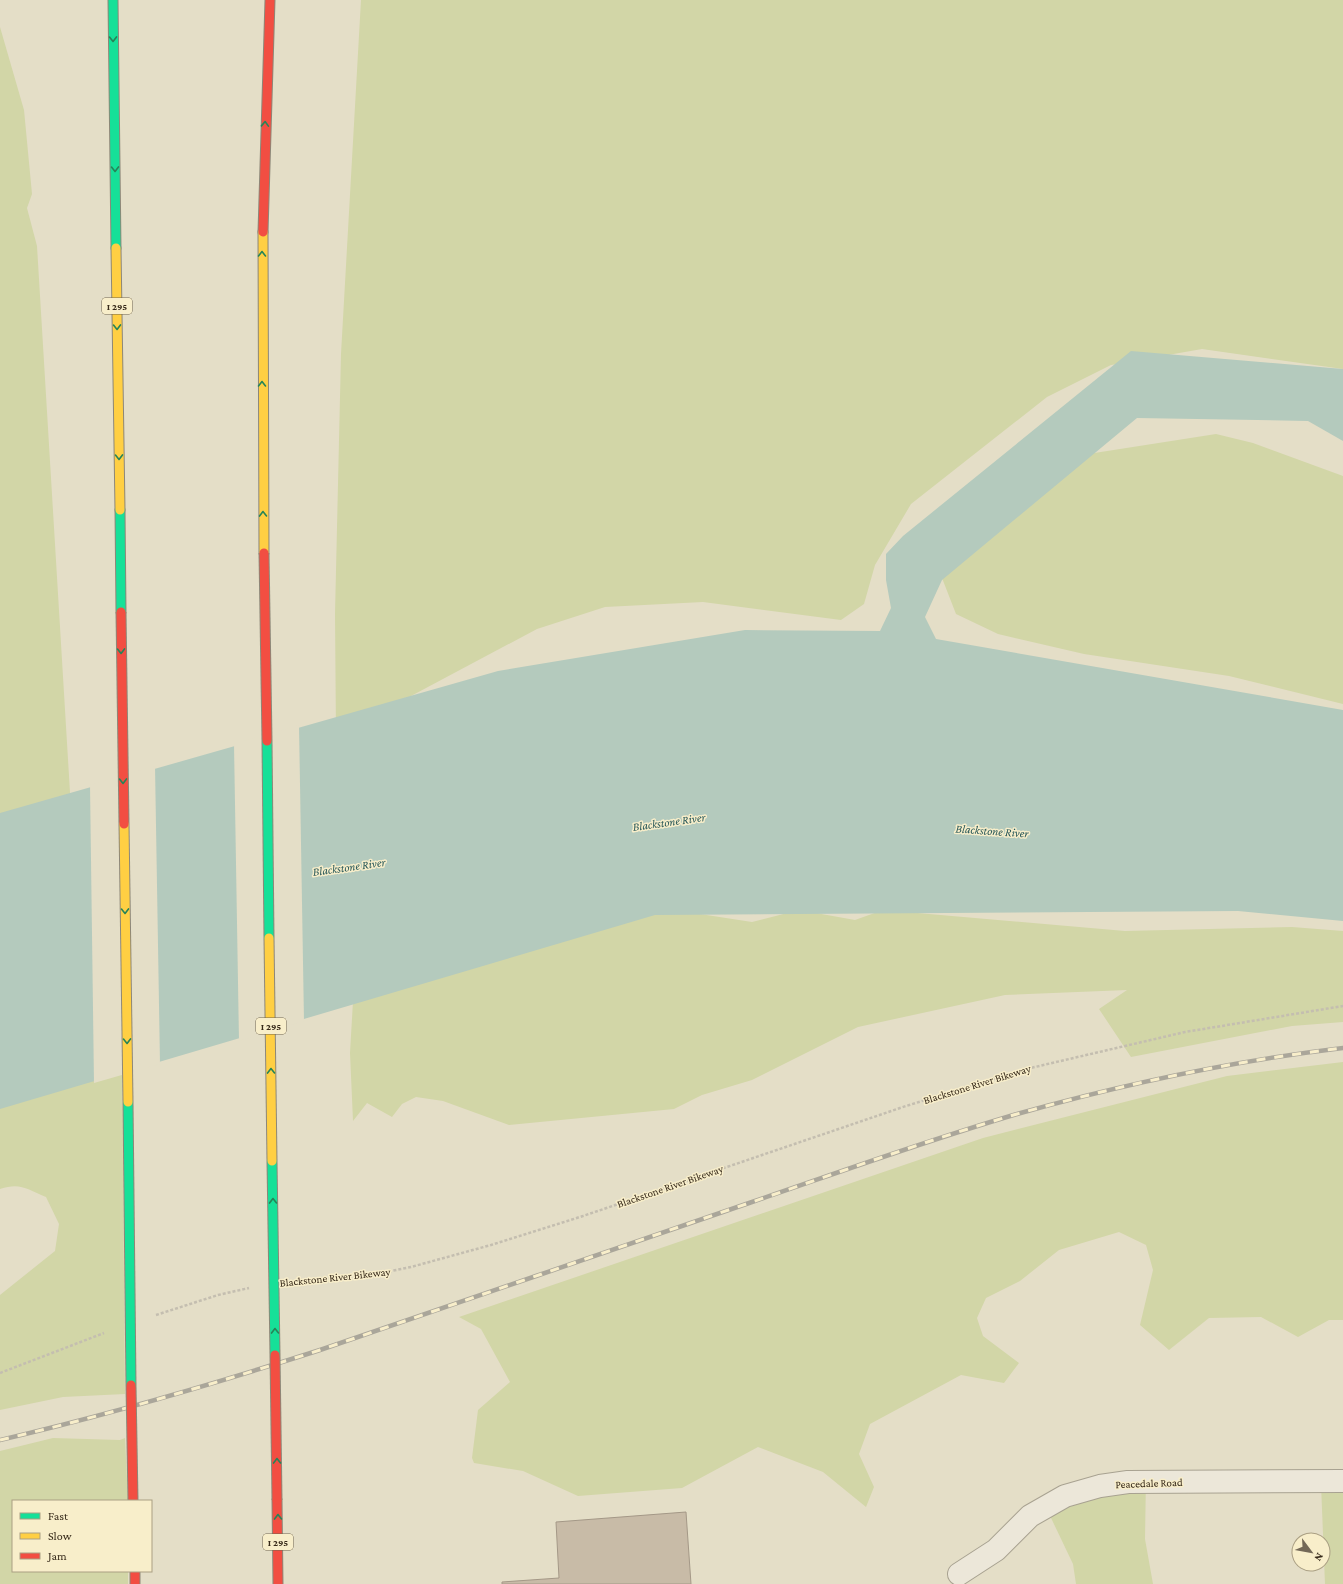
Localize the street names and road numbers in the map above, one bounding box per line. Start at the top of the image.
road number: I 295 [102,298,132,314]
road number: I 295 [256,1018,286,1034]
street label: Blackstone River Bikeway [922,1062,1033,1107]
street label: Blackstone River Bikeway [615,1162,726,1211]
street label: Blackstone River Bikeway [279,1265,392,1290]
street label: Peacedale Road [1115,1476,1183,1490]
road number: I 295 [263,1534,293,1550]

